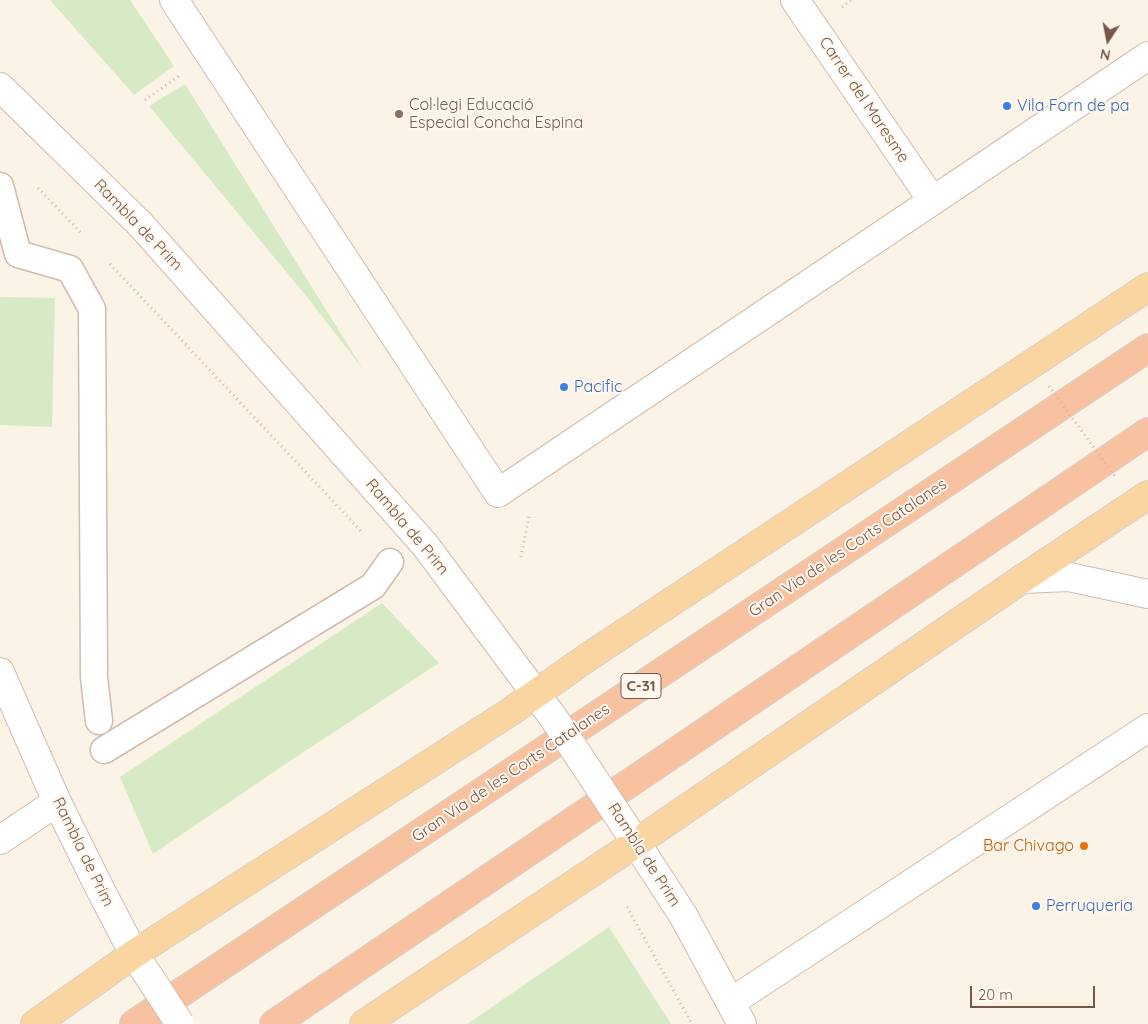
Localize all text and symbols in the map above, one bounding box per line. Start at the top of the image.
north arrow [1083,15,1133,65]
street label: Carrer del Maresme [815,34,913,166]
text: N [1098,45,1112,65]
place label: Col·legi Educació Especial Concha Espina [409,95,583,133]
place label: Vila Forn de pa [1017,96,1130,116]
marker: Vila Forn de pa [1001,100,1013,112]
marker: Col·legi Educació Especial Concha Espina [393,108,405,120]
street label: Rambla de Prim [90,175,186,275]
place label: Pacific [574,377,622,397]
marker: Pacific [558,381,570,393]
street label: Rambla de Prim [361,475,453,579]
street label: Gran Via de les Corts Catalanes [745,475,951,621]
road number: C-31 [621,674,661,698]
street label: Gran Via de les Corts Catalanes [408,700,614,846]
street label: Rambla de Prim [48,794,118,910]
street label: Rambla de Prim [603,800,685,910]
place label: Bar Chivago [983,836,1074,856]
marker: Bar Chivago [1078,840,1090,852]
place label: Perruqueria [1046,896,1133,916]
marker: Perruqueria [1030,900,1042,912]
scale bar [973,976,1098,1008]
text: 20 m [978,985,1013,1004]

